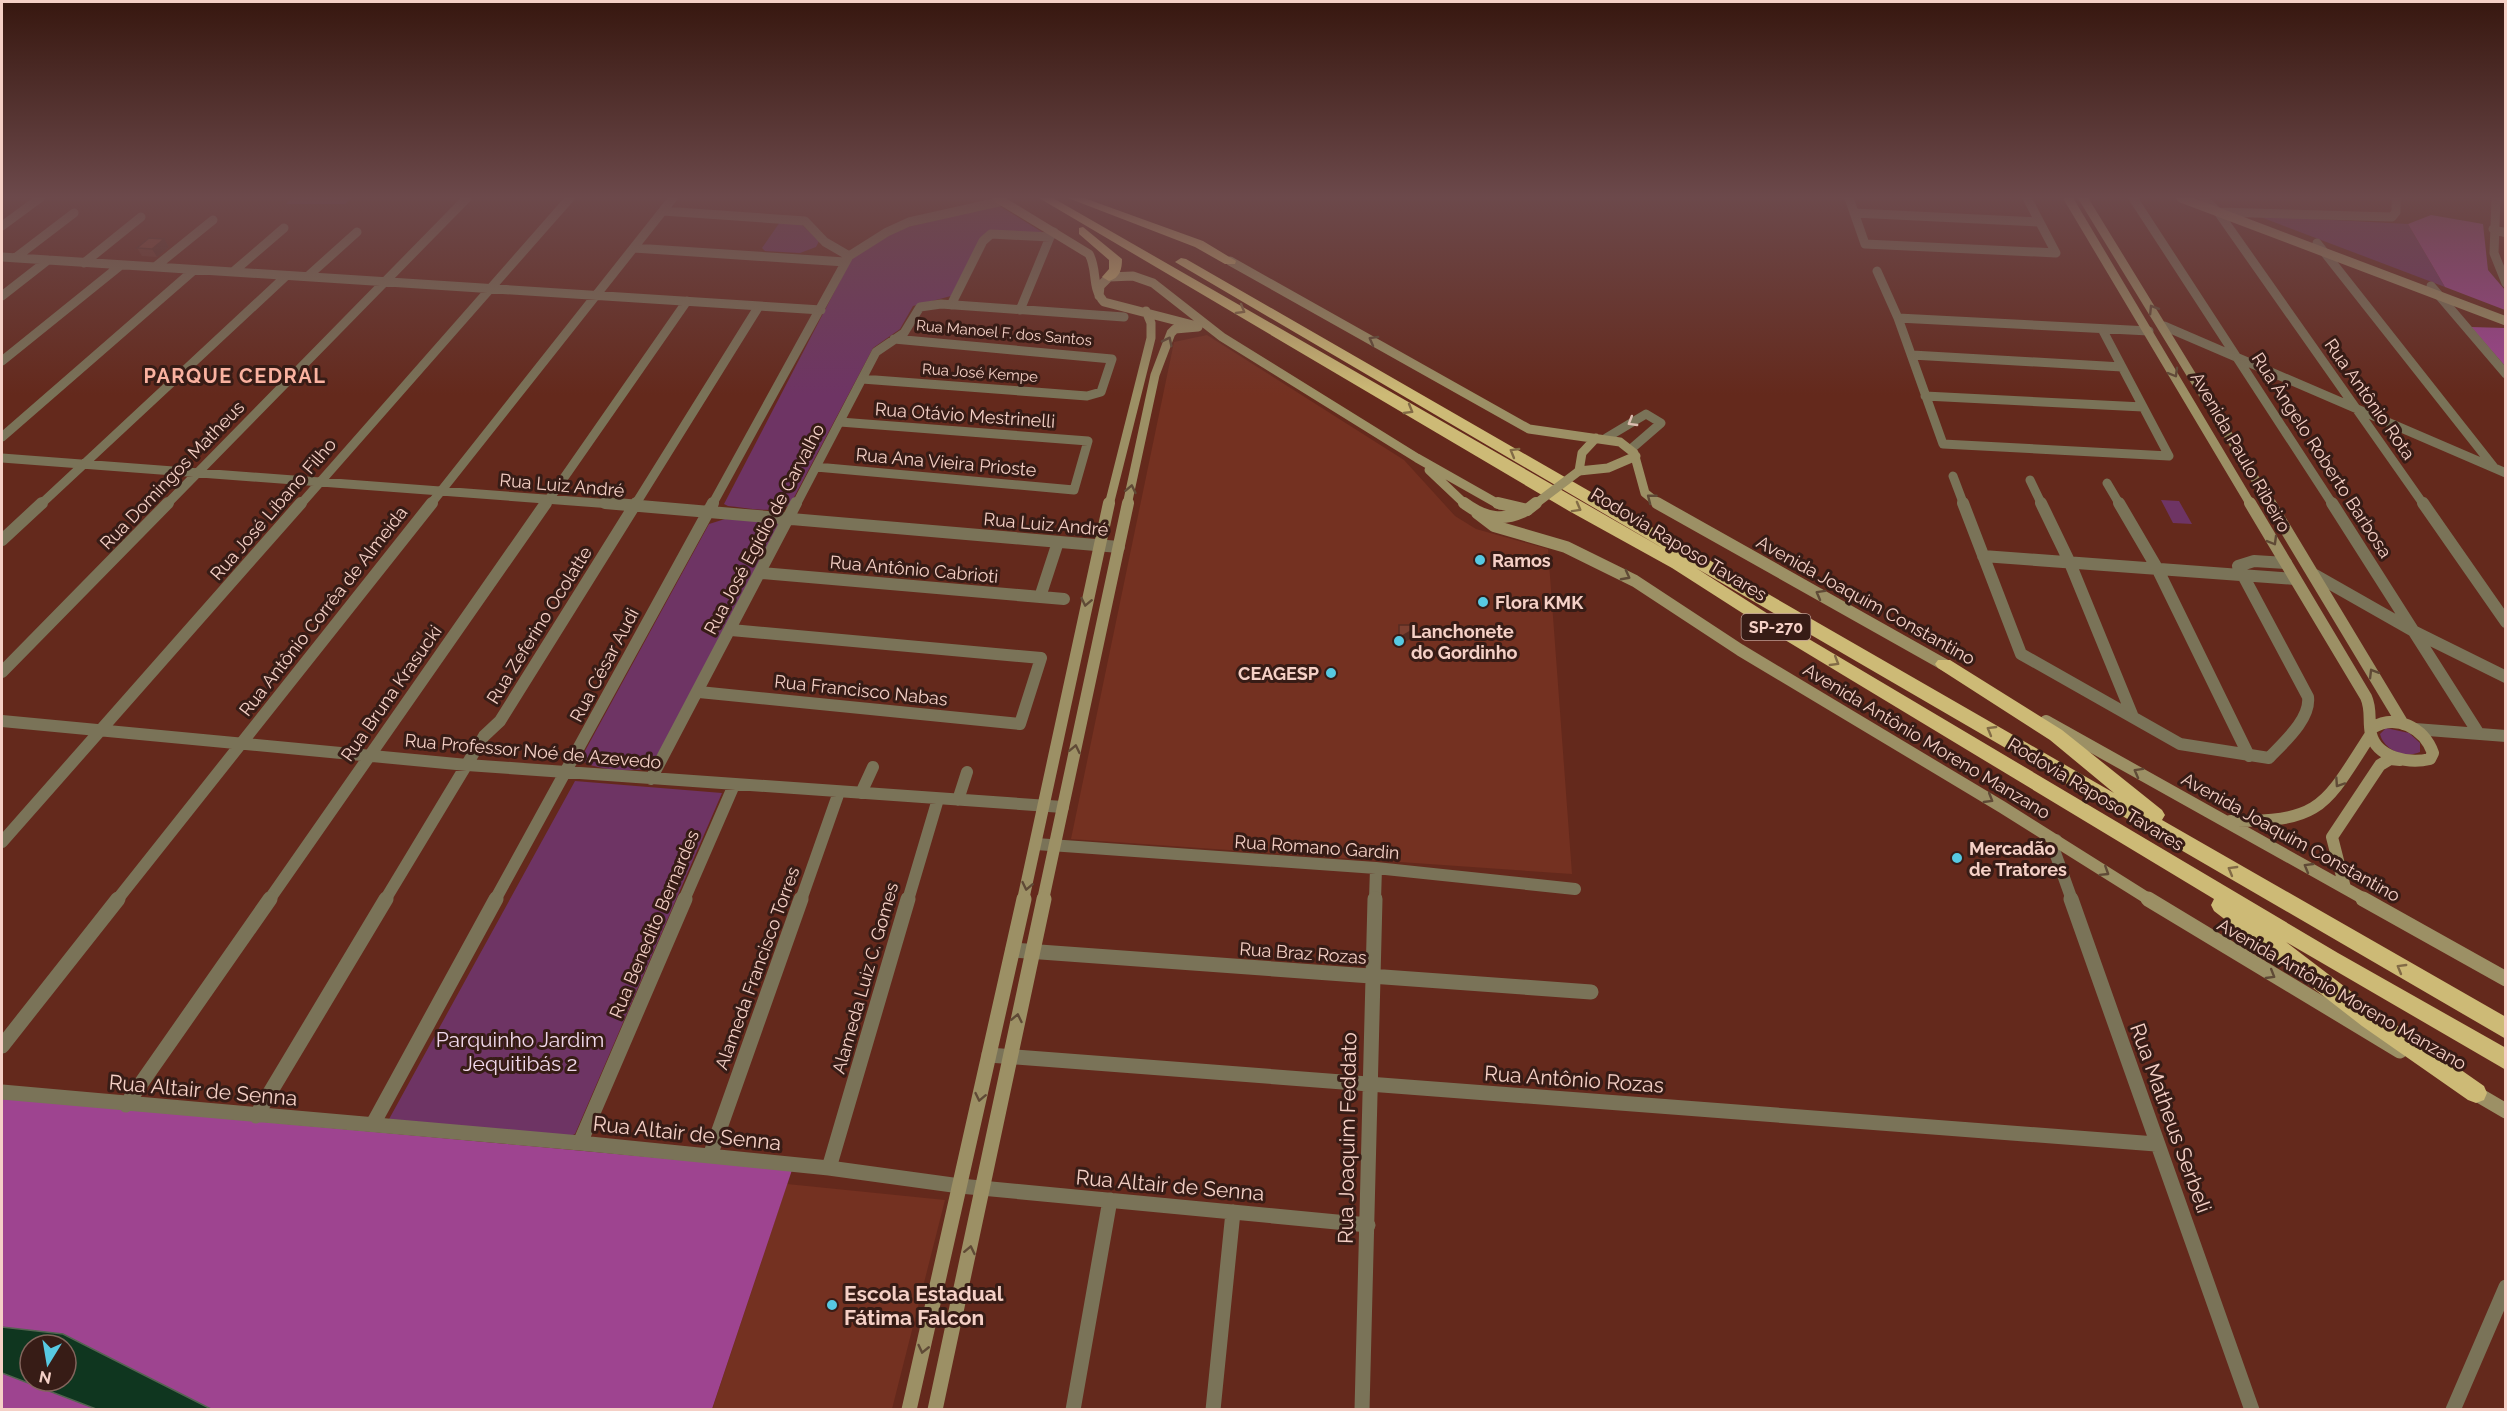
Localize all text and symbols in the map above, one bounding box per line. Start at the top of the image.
one-way arrow [1235,303,1245,314]
one-way arrow [2148,305,2160,315]
street label: Rua Manoel F. dos Santos [915,316,1093,350]
street label: Rua Antônio Rota [2320,334,2420,464]
one-way arrow [1160,336,1172,347]
one-way arrow [1369,336,1379,348]
street label: Rua Ângelo Roberto Barbosa [2248,348,2397,562]
street label: Rua José Kempe [922,360,1039,386]
district label: PARQUE CEDRAL [144,364,327,388]
one-way arrow [2167,367,2179,377]
street label: Avenida Paulo Ribeiro [2187,368,2296,536]
street label: Rua Domingos Matheus [96,396,249,554]
street label: Rua Otávio Mestrinelli [874,398,1056,432]
one-way arrow [1403,403,1413,414]
one-way arrow [1628,415,1638,427]
street label: Rua José Egídio de Carvalho [699,420,829,638]
street label: Rua José Líbano Filho [206,434,340,584]
street label: Rua Ana Vieira Prioste [855,444,1038,480]
one-way arrow [1509,448,1520,460]
street label: Rua Luiz André [499,469,626,501]
street label: Rodovia Raposo Tavares [1587,483,1771,605]
one-way arrow [1124,485,1137,495]
one-way arrow [1646,494,1657,505]
one-way arrow [1571,501,1581,512]
street label: Rua Antônio Corrêa de Almeida [235,502,411,720]
street label: Rua Luiz André [983,508,1110,540]
street label: Avenida Joaquim Constantino [1753,531,1979,669]
one-way arrow [2266,535,2278,545]
street label: Rua Zeferino Ocolatte [482,542,596,708]
place label: Ramos [1492,550,1551,571]
street label: Rua Antônio Cabrioti [829,551,999,587]
marker: Ramos [1473,553,1487,567]
one-way arrow [1620,569,1630,580]
one-way arrow [1815,590,1826,602]
place label: Flora KMK [1495,592,1584,613]
marker: Flora KMK [1476,595,1490,609]
one-way arrow [1080,597,1093,607]
street label: Rua César Audi [565,605,643,725]
road number: SP-270 [1742,614,1810,640]
street label: Rua Bruna Krasucki [336,621,446,765]
place label: Lanchonete do Gordinho [1411,621,1518,663]
marker: Lanchonete do Gordinho [1392,634,1406,648]
one-way arrow [1828,655,1839,666]
street label: Avenida Antônio Moreno Manzano [1800,659,2055,823]
place label: CEAGESP [1238,663,1319,684]
marker: CEAGESP [1324,666,1338,680]
one-way arrow [2369,669,2381,679]
street label: Rua Francisco Nabas [773,670,949,710]
one-way arrow [1987,725,1997,737]
street label: Rua Professor Noé de Azevedo [404,729,662,773]
street label: Rodovia Raposo Tavares [2004,733,2188,855]
one-way arrow [1068,745,1081,755]
one-way arrow [2134,768,2144,779]
street label: Avenida Joaquim Constantino [2178,768,2404,906]
one-way arrow [2335,776,2346,787]
one-way arrow [1983,792,1993,803]
street label: Rua Benedito Bernardes [605,827,703,1021]
street label: Rua Romano Gardin [1234,831,1400,863]
place label: Mercadão de Tratores [1969,838,2067,880]
marker: Mercadão de Tratores [1950,851,1964,865]
street label: Alameda Francisco Torres [710,863,804,1072]
one-way arrow [2304,863,2314,875]
one-way arrow [2099,864,2109,876]
one-way arrow [2228,866,2238,877]
street label: Alameda Luiz C. Gomes [828,880,902,1076]
one-way arrow [1021,881,1034,891]
street label: Avenida Antônio Moreno Manzano [2214,914,2471,1074]
street label: Rua Braz Rozas [1239,938,1368,968]
one-way arrow [2397,964,2407,975]
one-way arrow [2265,967,2275,979]
one-way arrow [1010,1013,1023,1023]
street label: Rua Matheus Serbeli [2125,1020,2217,1216]
park label: Parquinho Jardim Jequitibás 2 [436,1027,604,1076]
street label: Rua Joaquim Feddato [1333,1032,1361,1244]
street label: Rua Antônio Rozas [1483,1060,1665,1098]
street label: Rua Altair de Senna [108,1069,298,1111]
one-way arrow [974,1092,987,1102]
street label: Rua Altair de Senna [592,1111,782,1155]
street label: Rua Altair de Senna [1075,1164,1265,1206]
one-way arrow [962,1245,975,1255]
place label: Escola Estadual Fátima Falcon [844,1281,1004,1330]
marker: Escola Estadual Fátima Falcon [825,1298,839,1312]
north arrow [18,1333,78,1393]
one-way arrow [917,1343,930,1353]
text: N [37,1367,53,1388]

